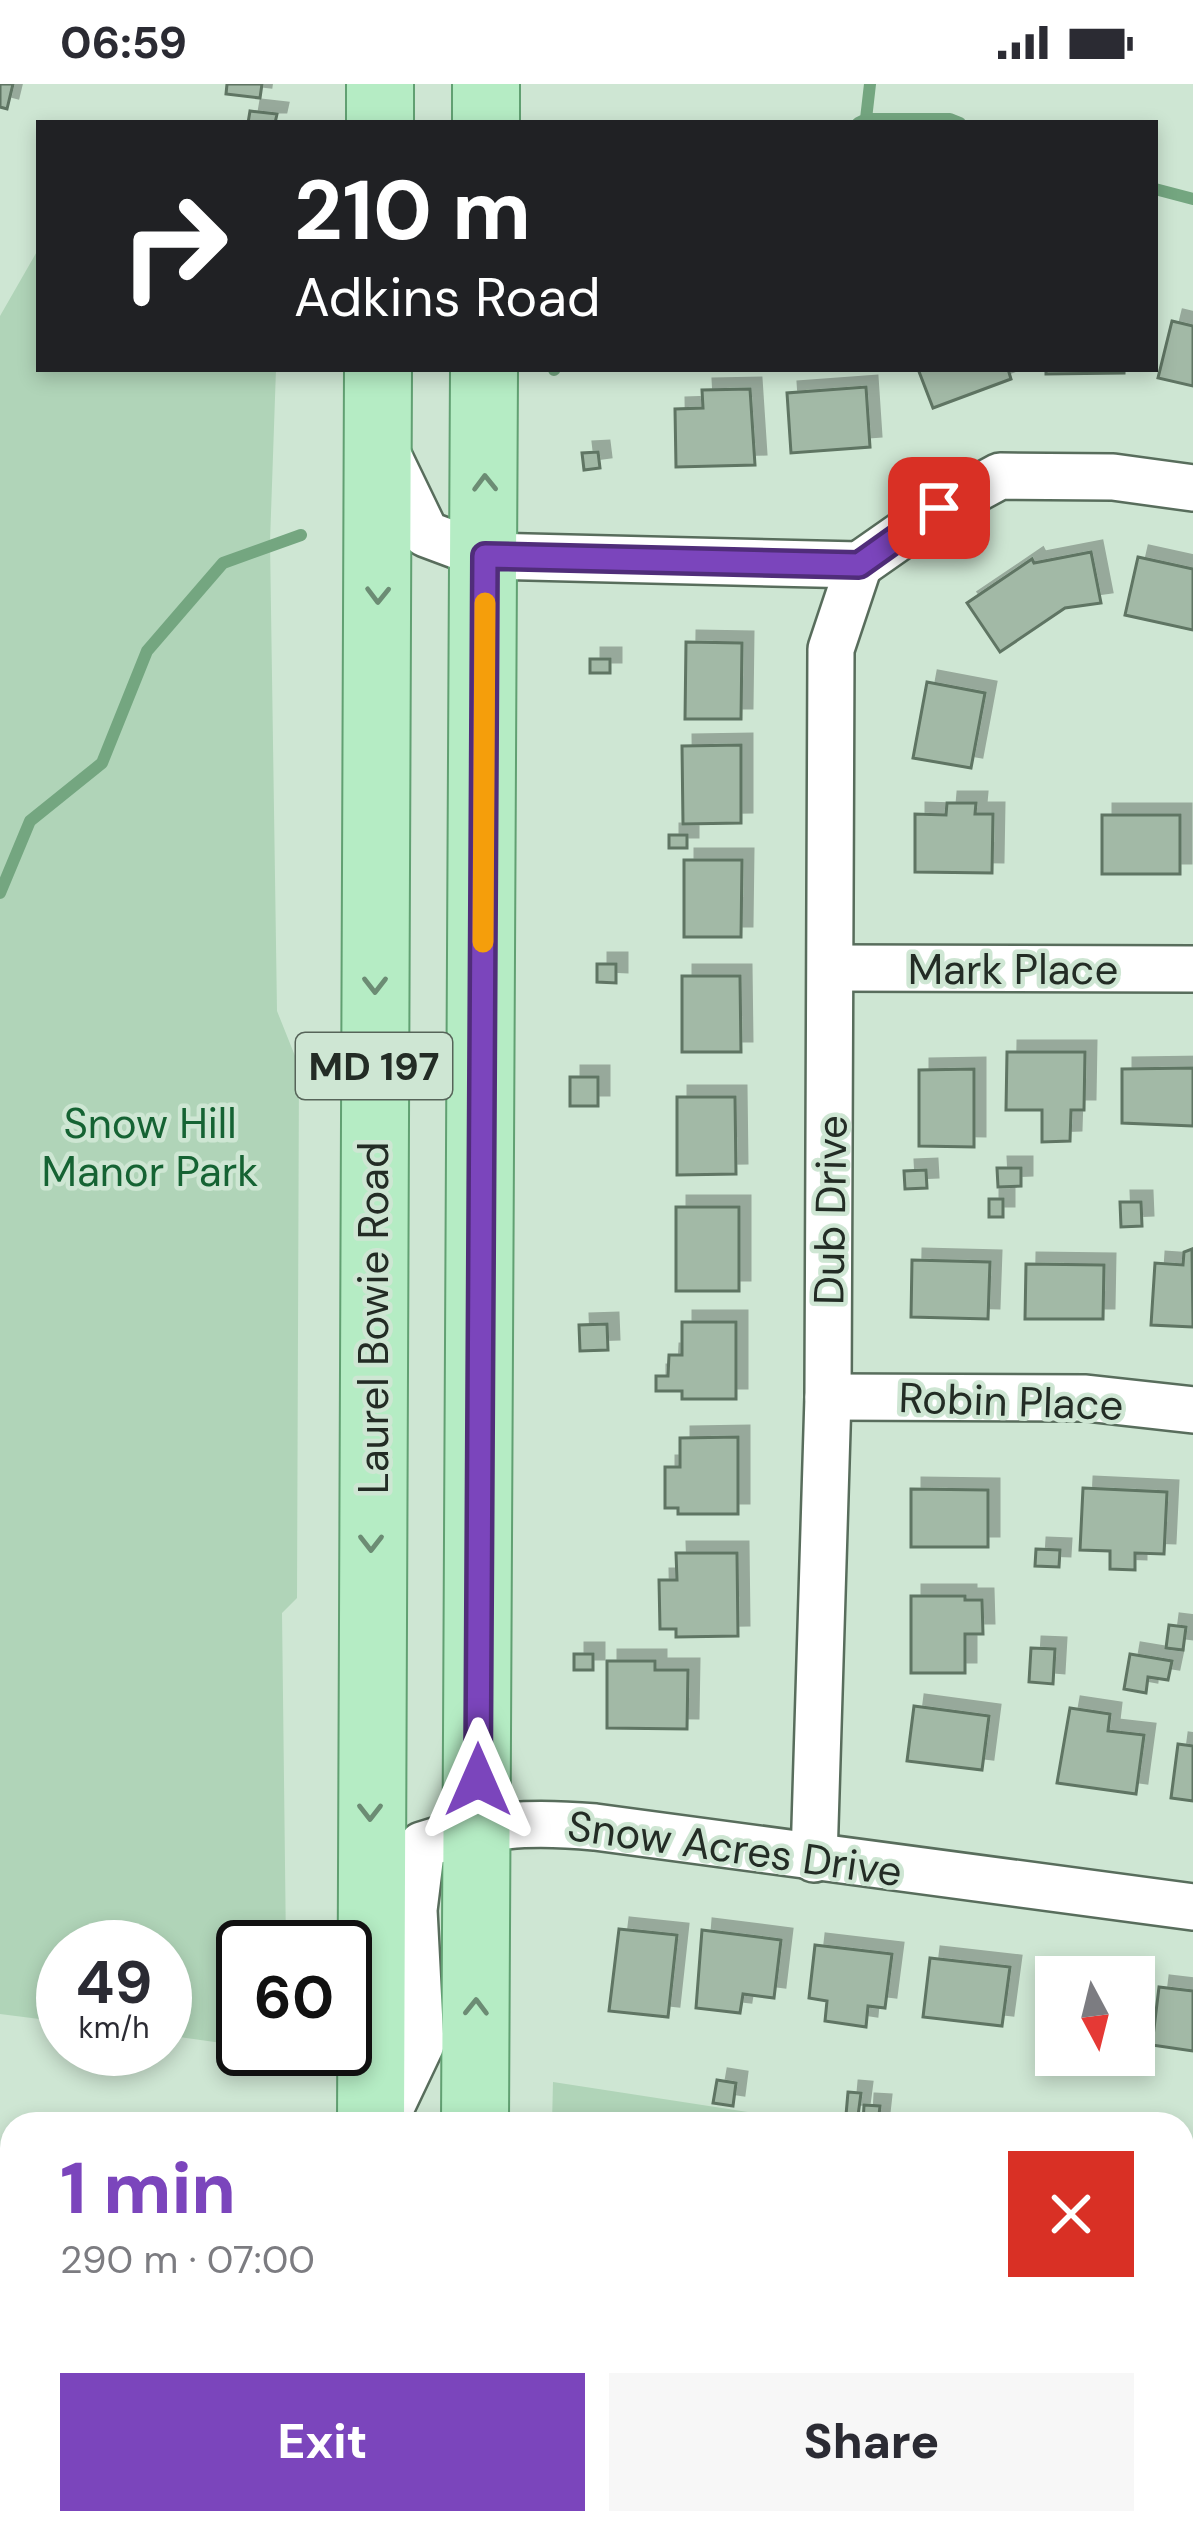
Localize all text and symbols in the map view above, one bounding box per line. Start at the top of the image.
text: 06:59 [60,13,187,72]
text: 210 m [294,156,531,265]
icon: right [96,168,252,324]
text: Adkins Road [294,262,601,333]
pin [888,457,990,559]
one-way arrow [472,473,498,492]
icon: arrive [906,475,972,541]
one-way arrow [365,587,391,605]
street label: Mark Place [908,942,1118,997]
one-way arrow [362,977,388,995]
road number: MD 197 [296,1033,452,1099]
park label: Snow Hill Manor Park [42,1096,258,1199]
street label: Dub Drive [801,1115,860,1305]
street label: Laurel Bowie Road [346,1142,401,1494]
street label: Robin Place [898,1370,1124,1433]
one-way arrow [359,1534,385,1553]
position arrow [415,1717,541,1843]
street label: Snow Acres Drive [564,1798,906,1899]
one-way arrow [357,1804,383,1822]
speed limit sign: 60 [216,1920,372,2076]
text: 49 [75,1943,153,2022]
north arrow [1035,1956,1155,2076]
map controls [1035,1956,1155,2076]
one-way arrow [463,1997,489,2015]
text: km/h [79,2008,149,2047]
text: 1 min [60,2142,236,2235]
button: close [1008,2151,1134,2277]
text: 290 m · 07:00 [60,2234,315,2285]
button: Exit [60,2373,585,2511]
button: Share [609,2373,1134,2511]

